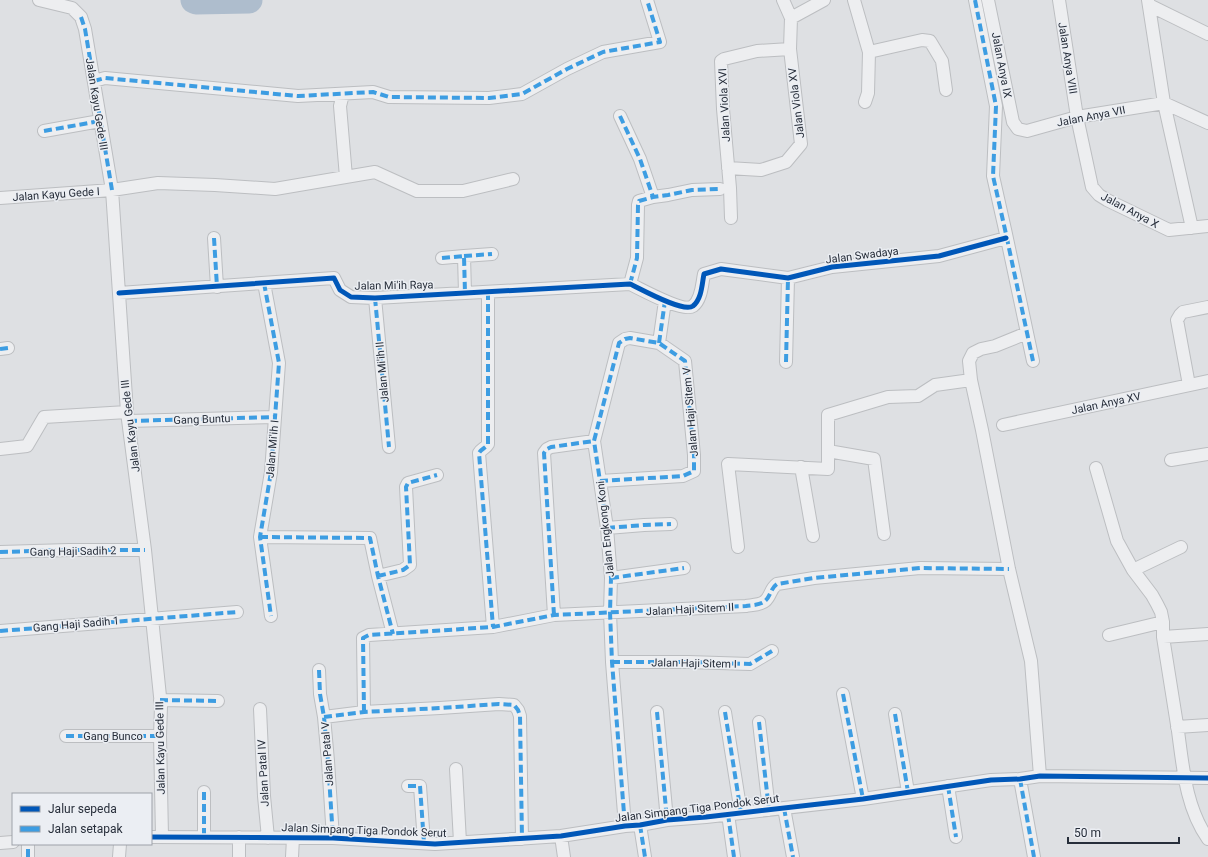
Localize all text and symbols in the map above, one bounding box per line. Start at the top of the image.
street label: Jalan Anya VIII [1055,21,1080,95]
street label: Jalan Anya IX [989,31,1014,99]
street label: Jalan Kayu Gede III [83,57,110,151]
street label: Jalan Viola XV [786,67,807,139]
street label: Jalan Viola XVI [716,68,733,142]
street label: Jalan Anya VII [1056,103,1126,130]
street label: Jalan Kayu Gede I [12,185,100,204]
street label: Jalan Anya X [1099,190,1161,231]
street label: Jalan Swadaya [825,245,899,266]
street label: Jalan Mi'ih Raya [354,278,434,293]
street label: Jalan Mi'ih II [373,341,392,403]
street label: Jalan Haji Sitem V [680,367,701,457]
street label: Jalan Kayu Gede III [118,379,143,473]
street label: Jalan Anya XV [1070,390,1142,417]
street label: Gang Buntu [173,412,231,427]
street label: Jalan Mi'ih I [263,419,282,479]
street label: Jalan Engkong Koni [594,480,617,578]
street label: Gang Haji Sadih 2 [30,544,116,559]
street label: Jalan Haji Sitem II [646,601,735,618]
street label: Gang Haji Sadih 1 [32,614,120,635]
street label: Jalan Haji Sitem I [651,656,737,671]
street label: Jalan Kayu Gede III [153,701,168,795]
street label: Jalan Patal V [319,721,336,787]
street label: Gang Bunco [83,730,143,743]
street label: Jalan Patal IV [255,739,272,807]
street label: Jalan Simpang Tiga Pondok Serut [614,792,780,825]
legend [12,793,152,845]
text: Jalur sepeda [48,802,117,816]
scale bar [1068,819,1179,845]
street label: Jalan Simpang Tiga Pondok Serut [281,821,447,840]
text: Jalan setapak [48,822,123,836]
text: 50 m [1074,826,1101,840]

